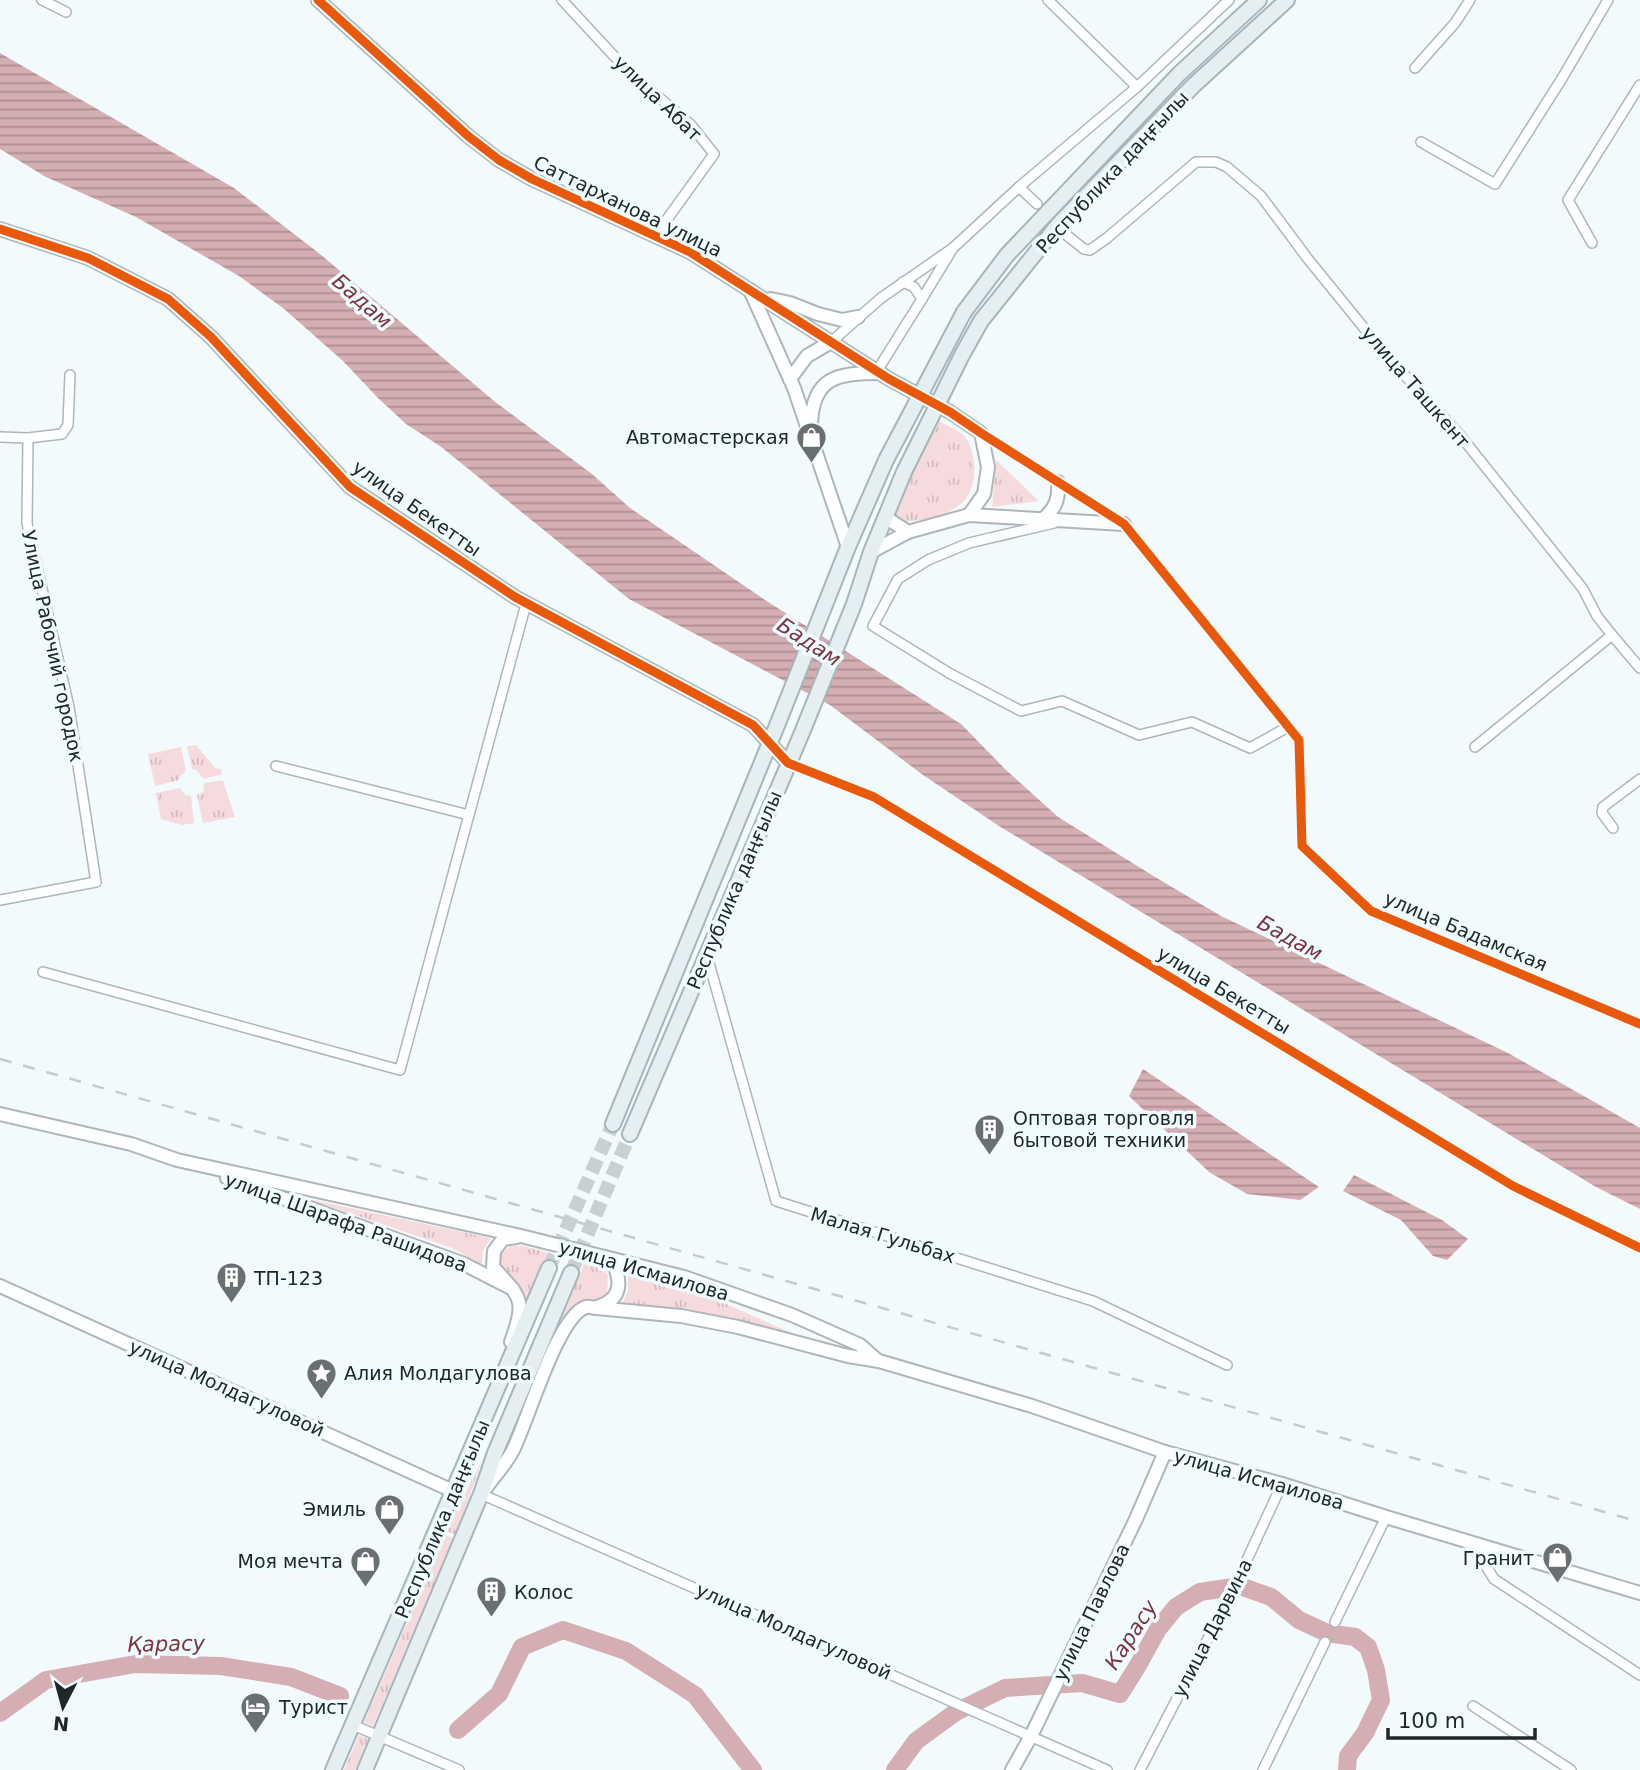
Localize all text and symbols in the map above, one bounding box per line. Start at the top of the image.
street label: улица Абат [609,51,707,145]
street label: Республика даңғылы [1031,86,1193,258]
street label: Саттарханова улица [530,151,726,261]
water label: Бадам [328,269,397,333]
street label: улица Ташкент [1357,322,1475,452]
shop icon: Автомастерская [795,420,829,464]
place label: Автомастерская [626,426,789,448]
street label: улица Бекетты [349,456,485,560]
street label: Улица Рабочий городок [18,528,88,764]
water label: Бадам [773,613,845,671]
street label: Республика даңғылы [682,788,786,992]
street label: улица Бадамская [1381,887,1551,975]
water label: Бадам [1253,910,1327,966]
street label: улица Бекетты [1153,942,1295,1038]
place label: Оптовая торговля бытовой техники [1013,1107,1195,1151]
building icon: Оптовая торговля бытовой техники [973,1112,1007,1156]
street label: улица Шарафа Рашидова [222,1168,470,1276]
street label: Малая Гульбах [808,1203,958,1267]
street label: улица Исмаилова [556,1235,732,1305]
building icon: ТП-123 [214,1261,248,1305]
place label: ТП-123 [253,1267,323,1289]
street label: улица Молдагуловой [126,1335,328,1441]
place icon: Алия Молдагулова [304,1356,338,1400]
place label: Алия Молдагулова [344,1362,532,1384]
street label: Республика даңғылы [390,1417,494,1621]
street label: улица Исмаилова [1171,1444,1347,1514]
shop icon: Эмиль [372,1492,406,1536]
place label: Эмиль [303,1498,366,1520]
street label: улица Павлова [1048,1540,1134,1684]
shop icon: Гранит [1540,1541,1574,1585]
shop icon: Моя мечта [349,1544,383,1588]
place label: Гранит [1463,1547,1534,1569]
place label: Моя мечта [238,1550,343,1572]
street label: улица Дарвина [1168,1555,1256,1701]
building icon: Колос [474,1575,508,1619]
street label: улица Молдагуловой [693,1578,895,1684]
place label: Колос [514,1581,573,1603]
water label: Карасу [1100,1595,1163,1674]
water label: Қарасу [127,1631,206,1657]
north arrow [28,1672,98,1742]
hotel icon: Турист [239,1690,273,1734]
place label: Турист [278,1696,348,1718]
scale bar [1388,1696,1535,1740]
text: 100 m [1398,1709,1465,1733]
text: N [52,1712,70,1736]

